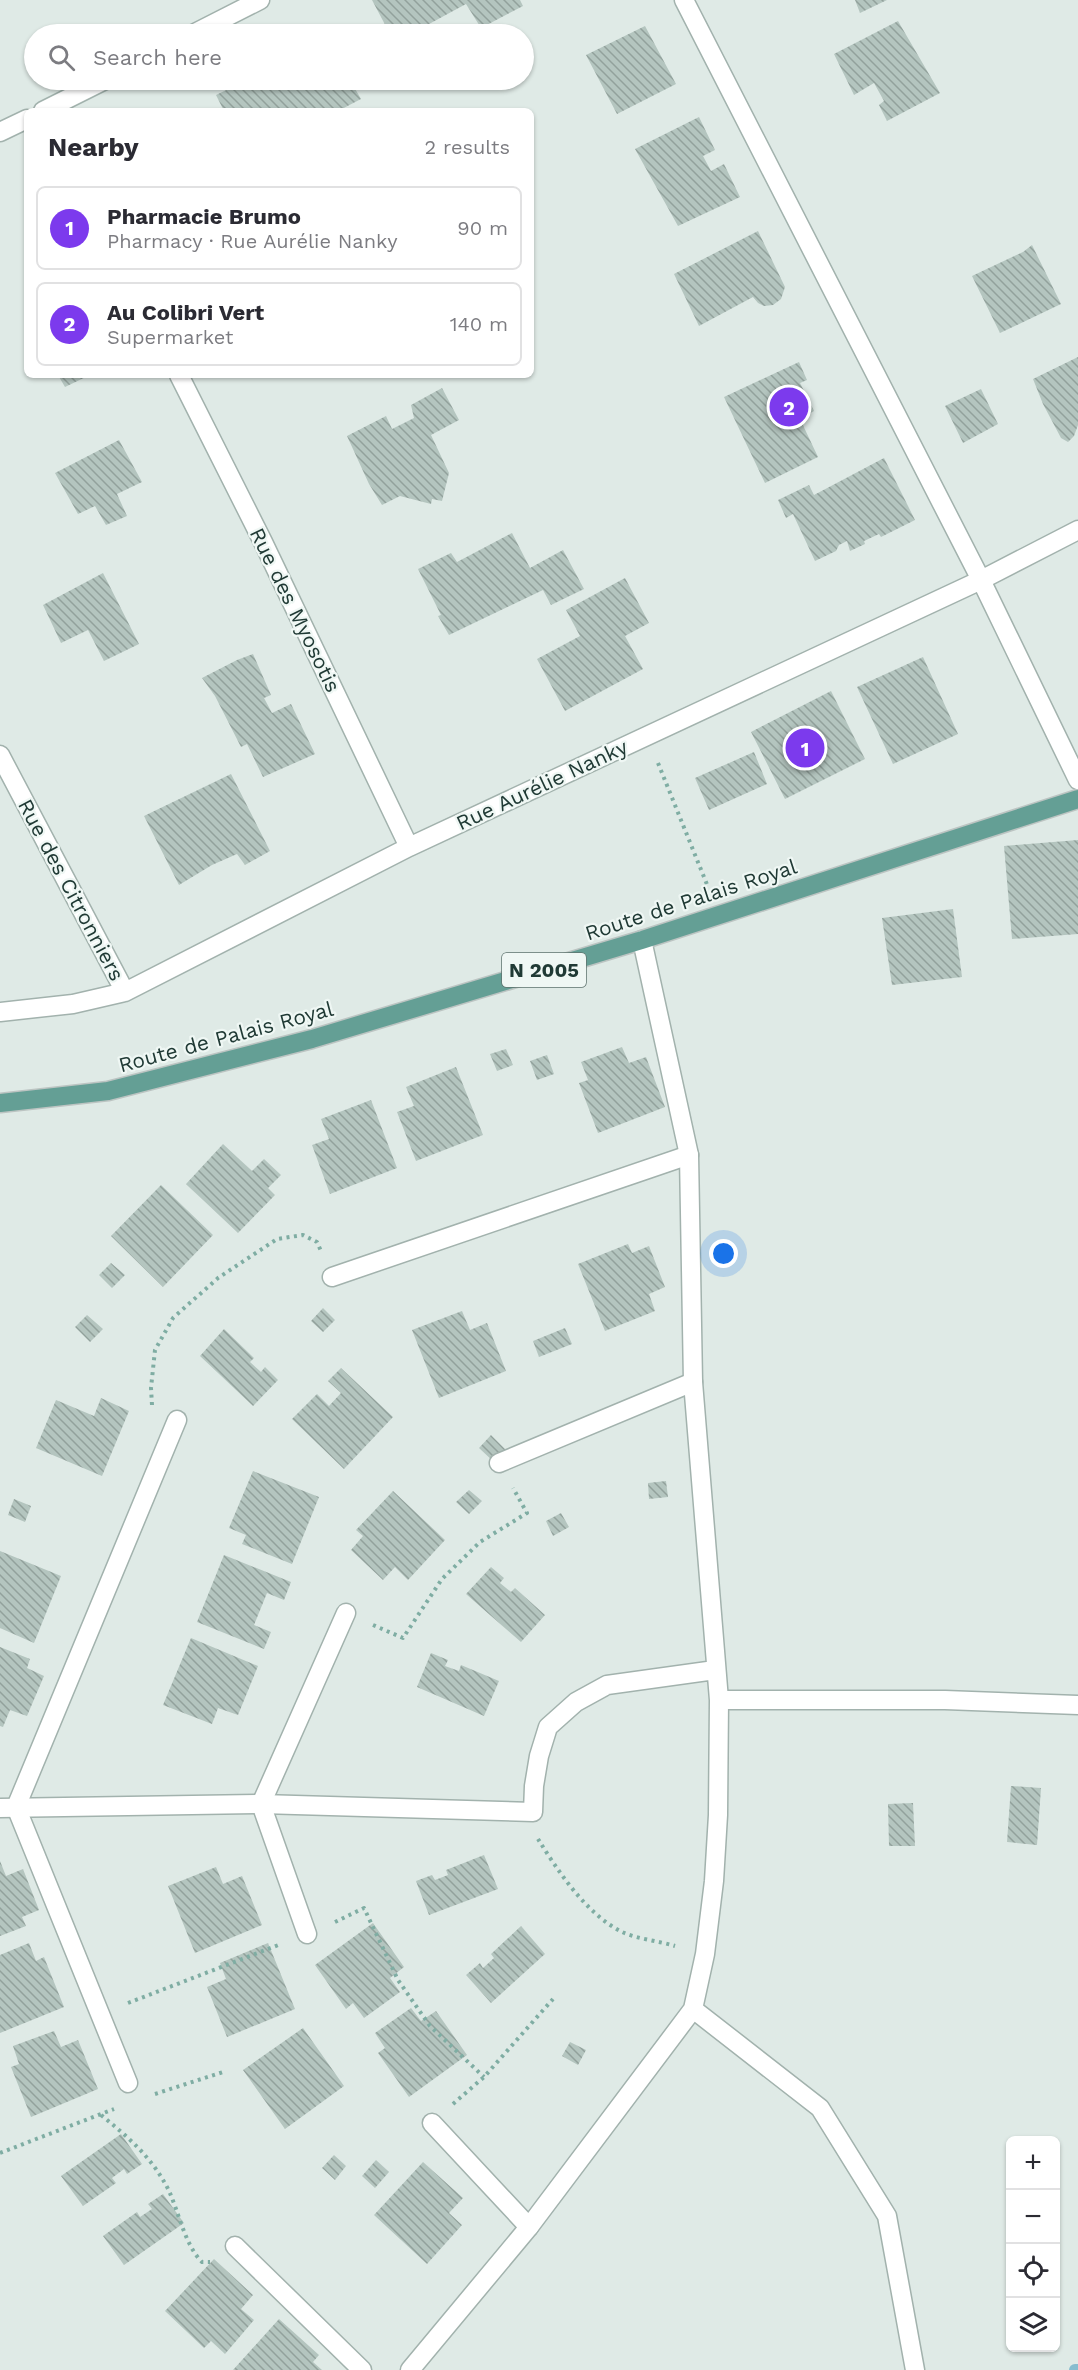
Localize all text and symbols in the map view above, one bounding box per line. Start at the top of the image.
search box [24,24,534,90]
icon: search [45,41,78,74]
text: Search here [93,45,222,70]
text: Nearby [48,132,139,162]
text: 2 results [425,135,510,159]
text: Pharmacie Brumo [107,204,301,229]
text: 1 [65,216,74,240]
text: 90 m [457,216,508,240]
text: Pharmacy · Rue Aurélie Nanky [107,229,398,253]
text: Au Colibri Vert [107,300,264,325]
text: 2 [64,312,75,336]
text: 140 m [450,312,508,336]
text: Supermarket [107,325,233,349]
pin: 2 [770,384,808,430]
street label: Rue des Myosotis [245,524,346,696]
pin: 1 [786,726,824,771]
street label: Rue Aurélie Nanky [452,734,632,835]
street label: Rue des Citronniers [13,795,130,985]
street label: Route de Palais Royal [582,853,800,946]
road number: N 2005 [502,953,586,987]
street label: Route de Palais Royal [116,996,337,1077]
your location [709,1239,738,1268]
map controls [1006,2136,1060,2352]
button: + [1006,2136,1060,2190]
button: − [1006,2190,1060,2244]
button: locate [1006,2244,1060,2298]
button: layers [1006,2298,1060,2352]

